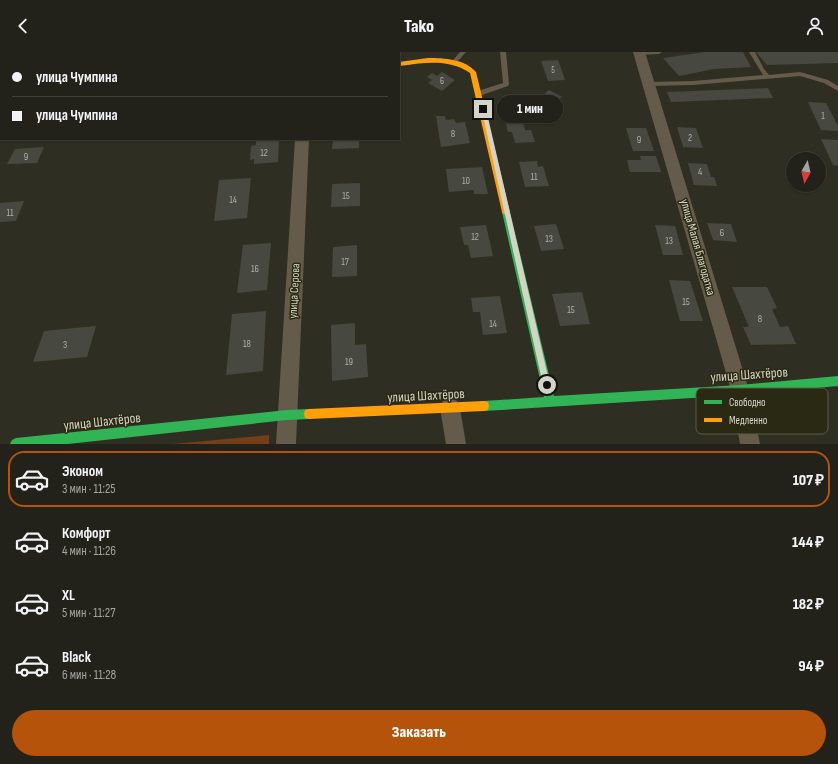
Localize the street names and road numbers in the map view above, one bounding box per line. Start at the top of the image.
street label: улица Малая Благодатка [677,197,719,297]
street label: улица Серова [286,263,303,319]
street label: улица Шахтёров [710,363,788,386]
street label: улица Шахтёров [387,385,465,406]
street label: улица Шахтёров [63,409,141,434]

